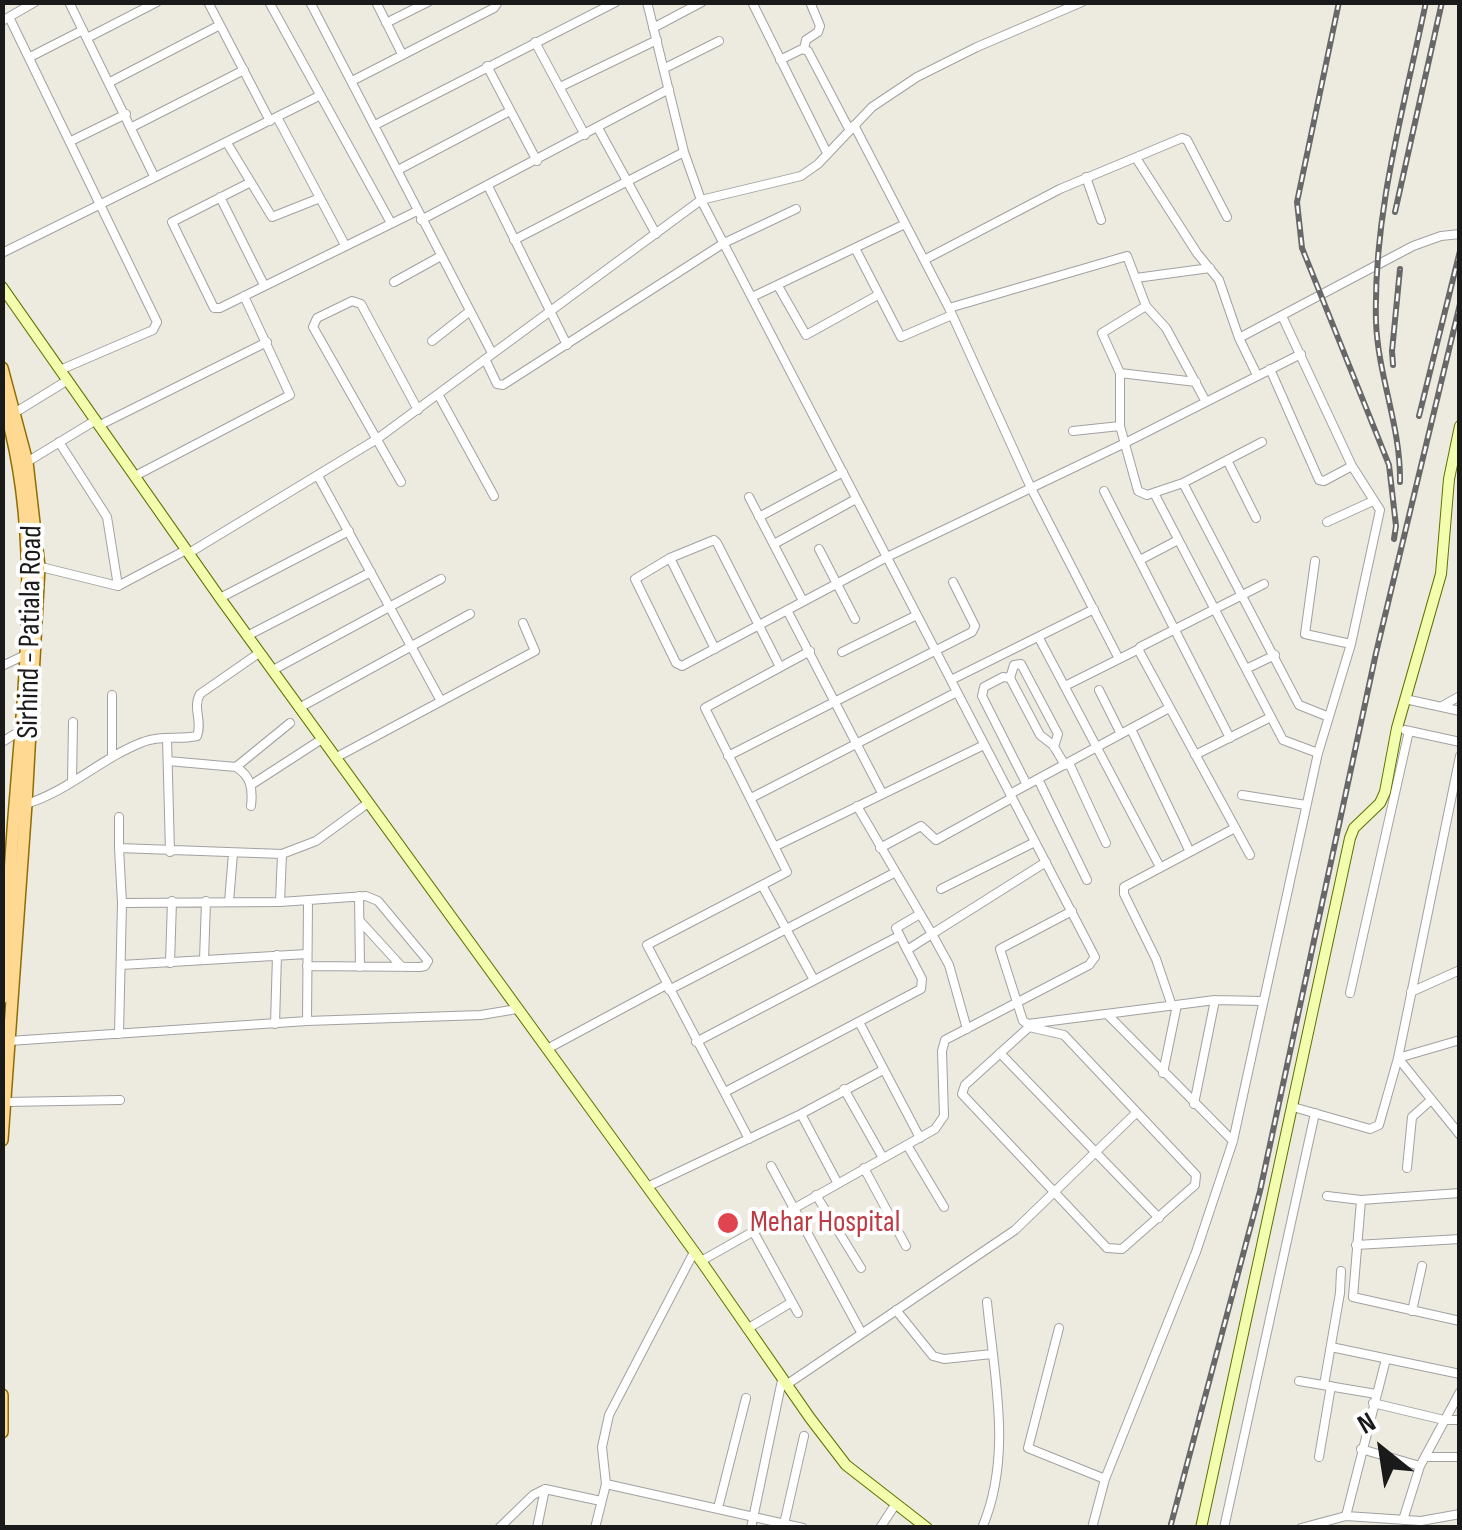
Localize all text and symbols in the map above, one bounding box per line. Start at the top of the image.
street label: Sirhind - Patiala Road [11,525,51,739]
place label: Mehar Hospital [750,1205,900,1241]
marker: Mehar Hospital [715,1210,741,1236]
north arrow [1332,1400,1432,1500]
text: N [1352,1406,1381,1442]

